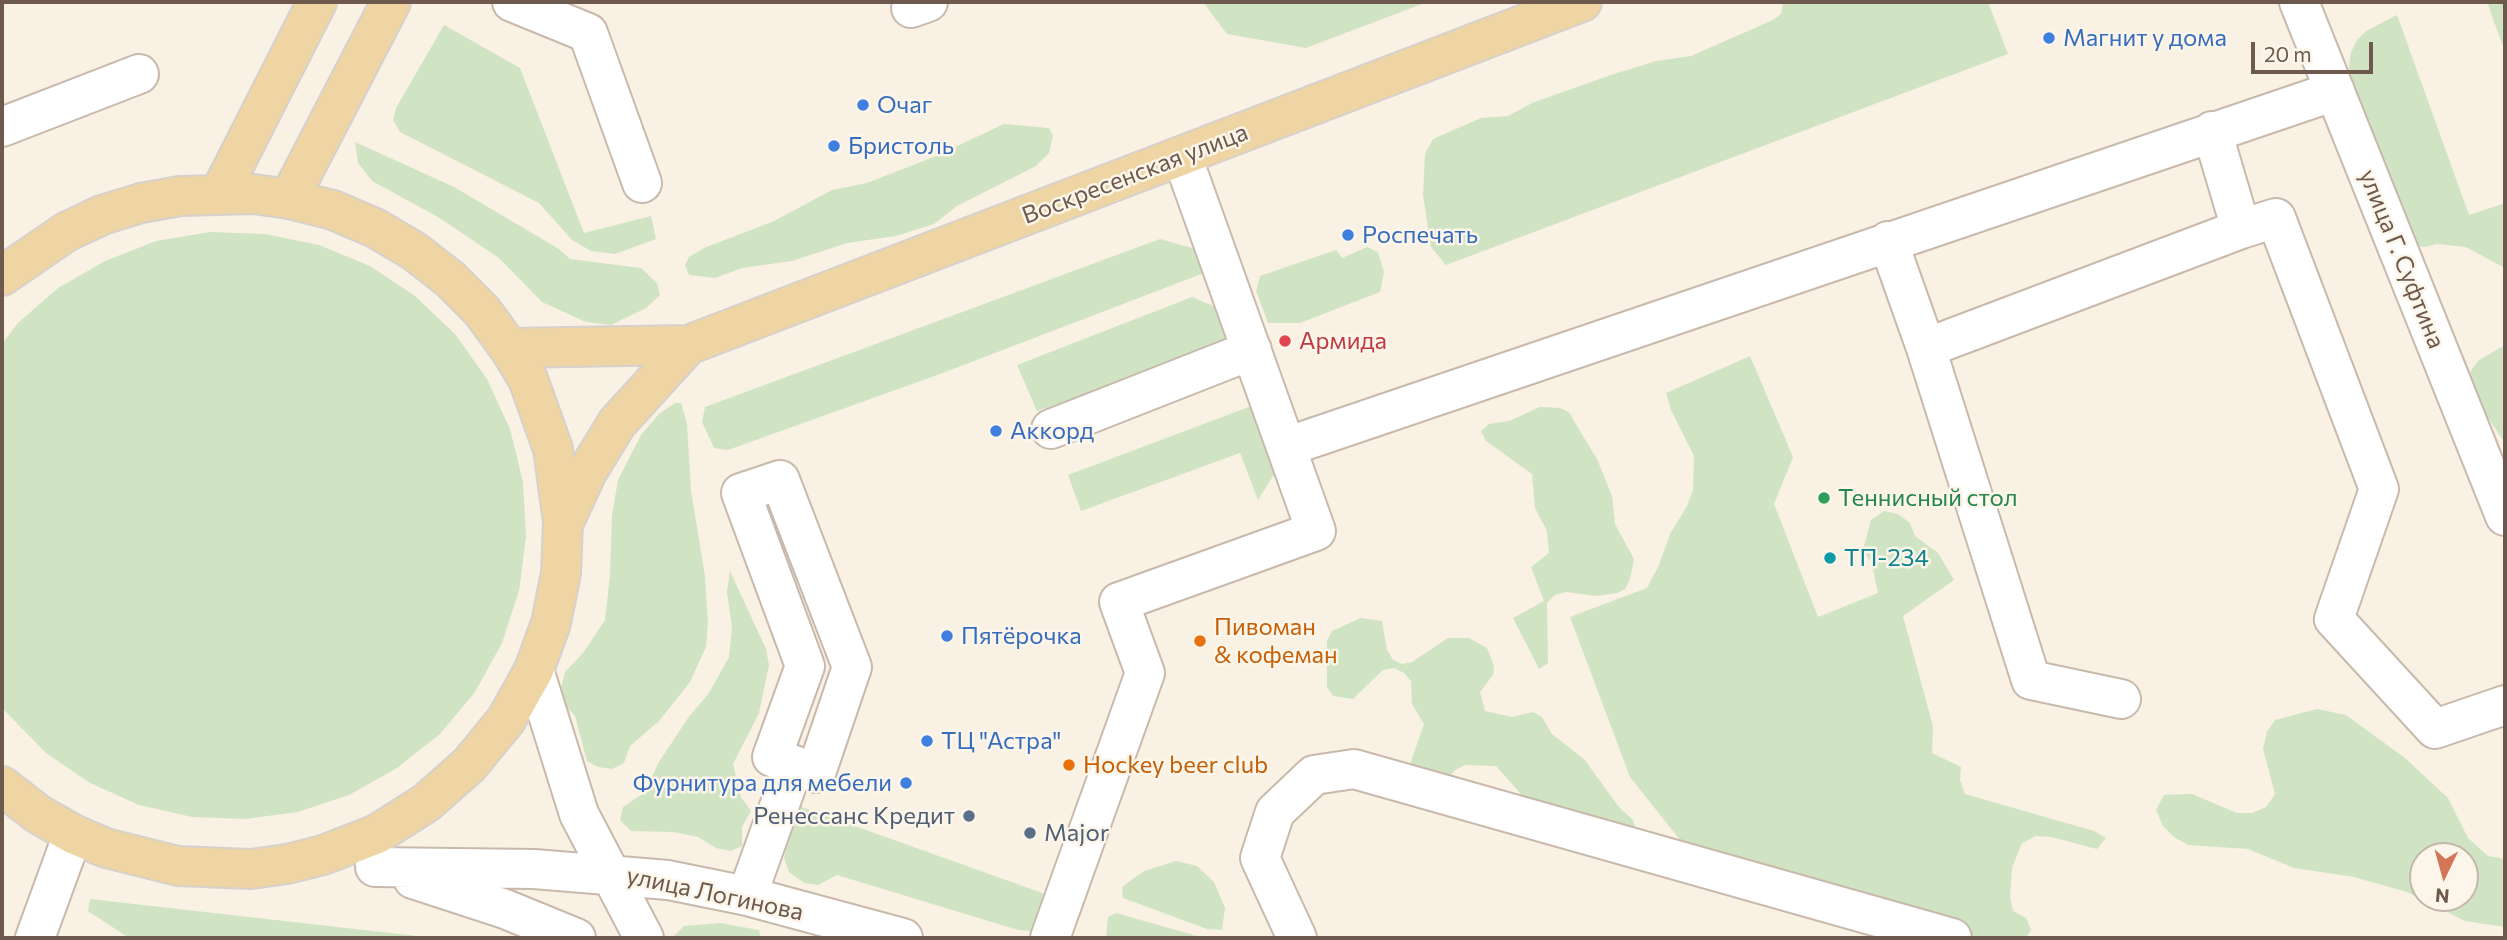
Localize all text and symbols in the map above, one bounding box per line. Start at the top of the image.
place label: Магнит у дома [2063,24,2227,52]
scale bar [2255,28,2378,72]
marker: Магнит у дома [2041,30,2057,46]
text: 20 m [2264,41,2312,66]
place label: Очаг [877,91,932,119]
marker: Очаг [855,97,871,113]
street label: Воскресенская улица [1018,118,1252,230]
place label: Бристоль [848,132,954,160]
marker: Бристоль [826,138,842,154]
street label: улица Г. Суфтина [2353,165,2451,353]
place label: Роспечать [1362,221,1478,249]
marker: Роспечать [1340,227,1356,243]
place label: Армида [1299,327,1387,355]
marker: Армида [1277,333,1293,349]
place label: Аккорд [1010,417,1094,445]
marker: Аккорд [988,423,1004,439]
place label: Теннисный стол [1838,484,2018,512]
marker: Теннисный стол [1816,490,1832,506]
place label: ТП-234 [1844,544,1929,572]
marker: ТП-234 [1822,550,1838,566]
place label: Пивоман & кофеман [1214,613,1338,669]
place label: Пятёрочка [961,622,1082,650]
marker: Пятёрочка [939,628,955,644]
marker: Пивоман & кофеман [1192,633,1208,649]
place label: ТЦ "Астра" [941,727,1061,755]
marker: ТЦ "Астра" [919,733,935,749]
place label: Hockey beer club [1083,751,1268,779]
marker: Hockey beer club [1061,757,1077,773]
place label: Фурнитура для мебели [633,769,892,797]
marker: Фурнитура для мебели [898,775,914,791]
place label: Ренессанс Кредит [753,802,955,830]
marker: Ренессанс Кредит [961,808,977,824]
place label: Major [1044,819,1109,847]
marker: Major [1022,825,1038,841]
north arrow [2409,842,2479,912]
street label: улица Логинова [624,861,806,927]
text: N [2434,884,2450,909]

